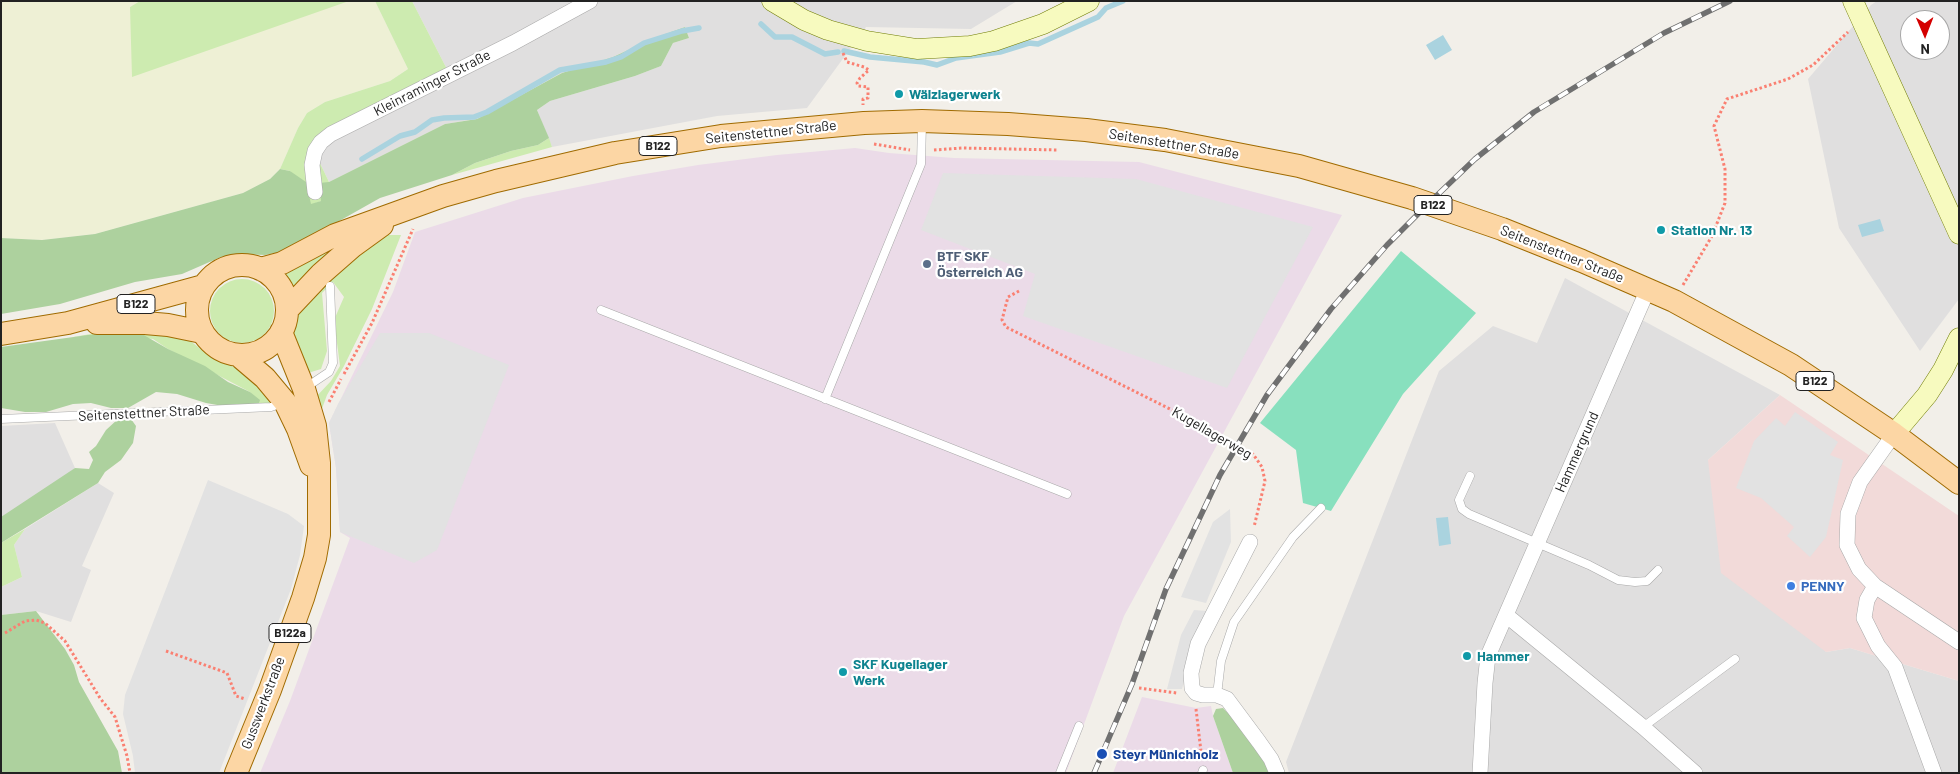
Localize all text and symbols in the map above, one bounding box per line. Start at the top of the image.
north arrow [1900,10,1950,60]
text: N [1920,41,1930,58]
street label: Kleinraminger Straße [371,46,493,120]
place label: Wälzlagerwerk [909,86,1000,102]
marker: Wälzlagerwerk [893,88,905,100]
street label: Seitenstettner Straße [705,117,837,147]
street label: Seitenstettner Straße [1108,125,1240,163]
road number: B122 [639,136,677,156]
road number: B122 [1414,196,1452,214]
street label: Seitenstettner Straße [1498,222,1626,286]
place label: Station Nr. 13 [1671,222,1752,238]
marker: Station Nr. 13 [1655,224,1667,236]
place label: BTF SKF Österreich AG [937,248,1023,280]
marker: BTF SKF Österreich AG [921,258,933,270]
road number: B122 [117,294,155,314]
road number: B122 [1796,372,1834,391]
street label: Seitenstettner Straße [78,401,210,425]
street label: Kugellagerweg [1169,403,1255,463]
street label: Hammergrund [1552,409,1602,495]
place label: PENNY [1801,578,1845,594]
marker: PENNY [1785,580,1797,592]
road number: B122a [269,624,311,642]
place label: Hammer [1477,648,1530,664]
marker: Hammer [1461,650,1473,662]
street label: Gusswerkstraße [238,654,288,752]
place label: SKF Kugellager Werk [853,656,948,689]
marker: SKF Kugellager Werk [837,666,849,678]
place label: Steyr Münichholz [1113,746,1218,762]
marker: Steyr Münichholz [1095,747,1109,761]

